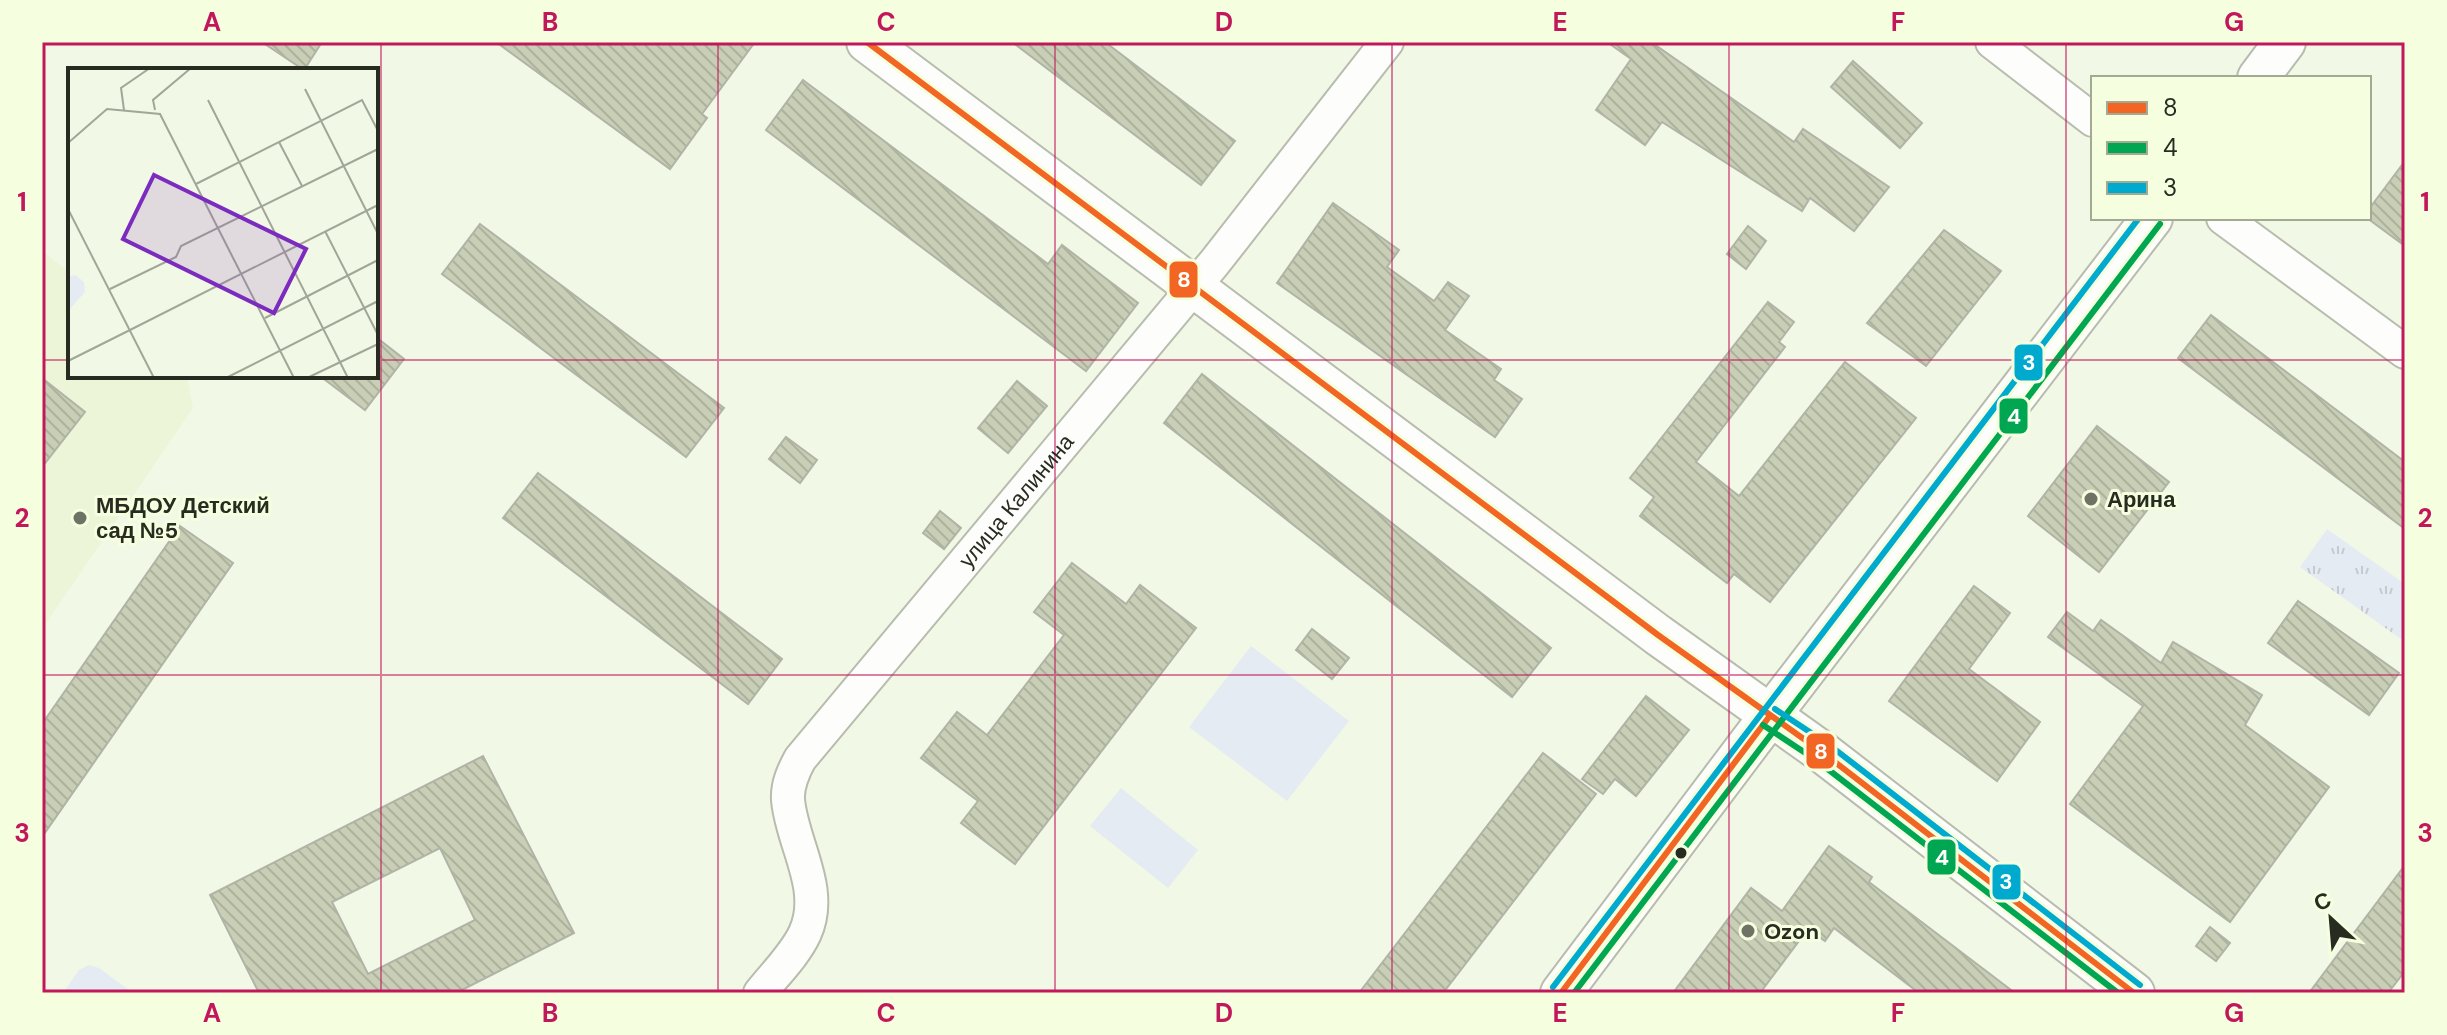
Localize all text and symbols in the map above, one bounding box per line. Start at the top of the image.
text: A [203,5,221,39]
text: B [542,5,558,39]
text: C [876,5,896,39]
text: D [1215,5,1233,39]
text: E [1552,5,1568,39]
text: F [1891,5,1905,39]
text: G [2224,5,2244,39]
inset map [68,68,378,378]
legend [2091,76,2371,220]
text: 8 [2163,92,2178,123]
text: 4 [2163,132,2178,163]
text: 3 [2163,172,2177,203]
text: 1 [17,185,27,219]
text: 1 [2420,185,2430,219]
line badge: 8 [1168,260,1199,299]
text: 8 [1177,265,1191,294]
line badge: 3 [2013,343,2044,382]
text: 3 [2022,348,2036,377]
line badge: 4 [1998,397,2029,435]
text: 4 [2007,402,2021,431]
street label: улица Калинина [952,428,1081,574]
place label: Арина [2107,485,2176,514]
marker: Арина [2082,490,2100,508]
place label: МБДОУ Детский сад №5 [96,491,270,545]
text: 2 [14,501,30,535]
text: 2 [2417,501,2433,535]
marker: МБДОУ Детский сад №5 [71,509,89,527]
line badge: 8 [1805,732,1836,770]
text: 8 [1814,737,1828,766]
text: 3 [14,816,30,850]
text: 3 [2417,816,2433,850]
line badge: 4 [1926,838,1957,876]
text: 4 [1935,843,1949,872]
unlabelled marker [1673,845,1689,861]
line badge: 3 [1991,863,2022,901]
text: 3 [1999,867,2013,896]
north arrow [2291,879,2371,959]
text: С [2309,885,2336,918]
place label: Ozon [1764,917,1819,946]
marker: Ozon [1739,922,1757,940]
text: A [203,996,221,1030]
text: B [542,996,558,1030]
text: C [876,996,896,1030]
text: D [1215,996,1233,1030]
text: E [1552,996,1568,1030]
text: F [1891,996,1905,1030]
text: G [2224,996,2244,1030]

